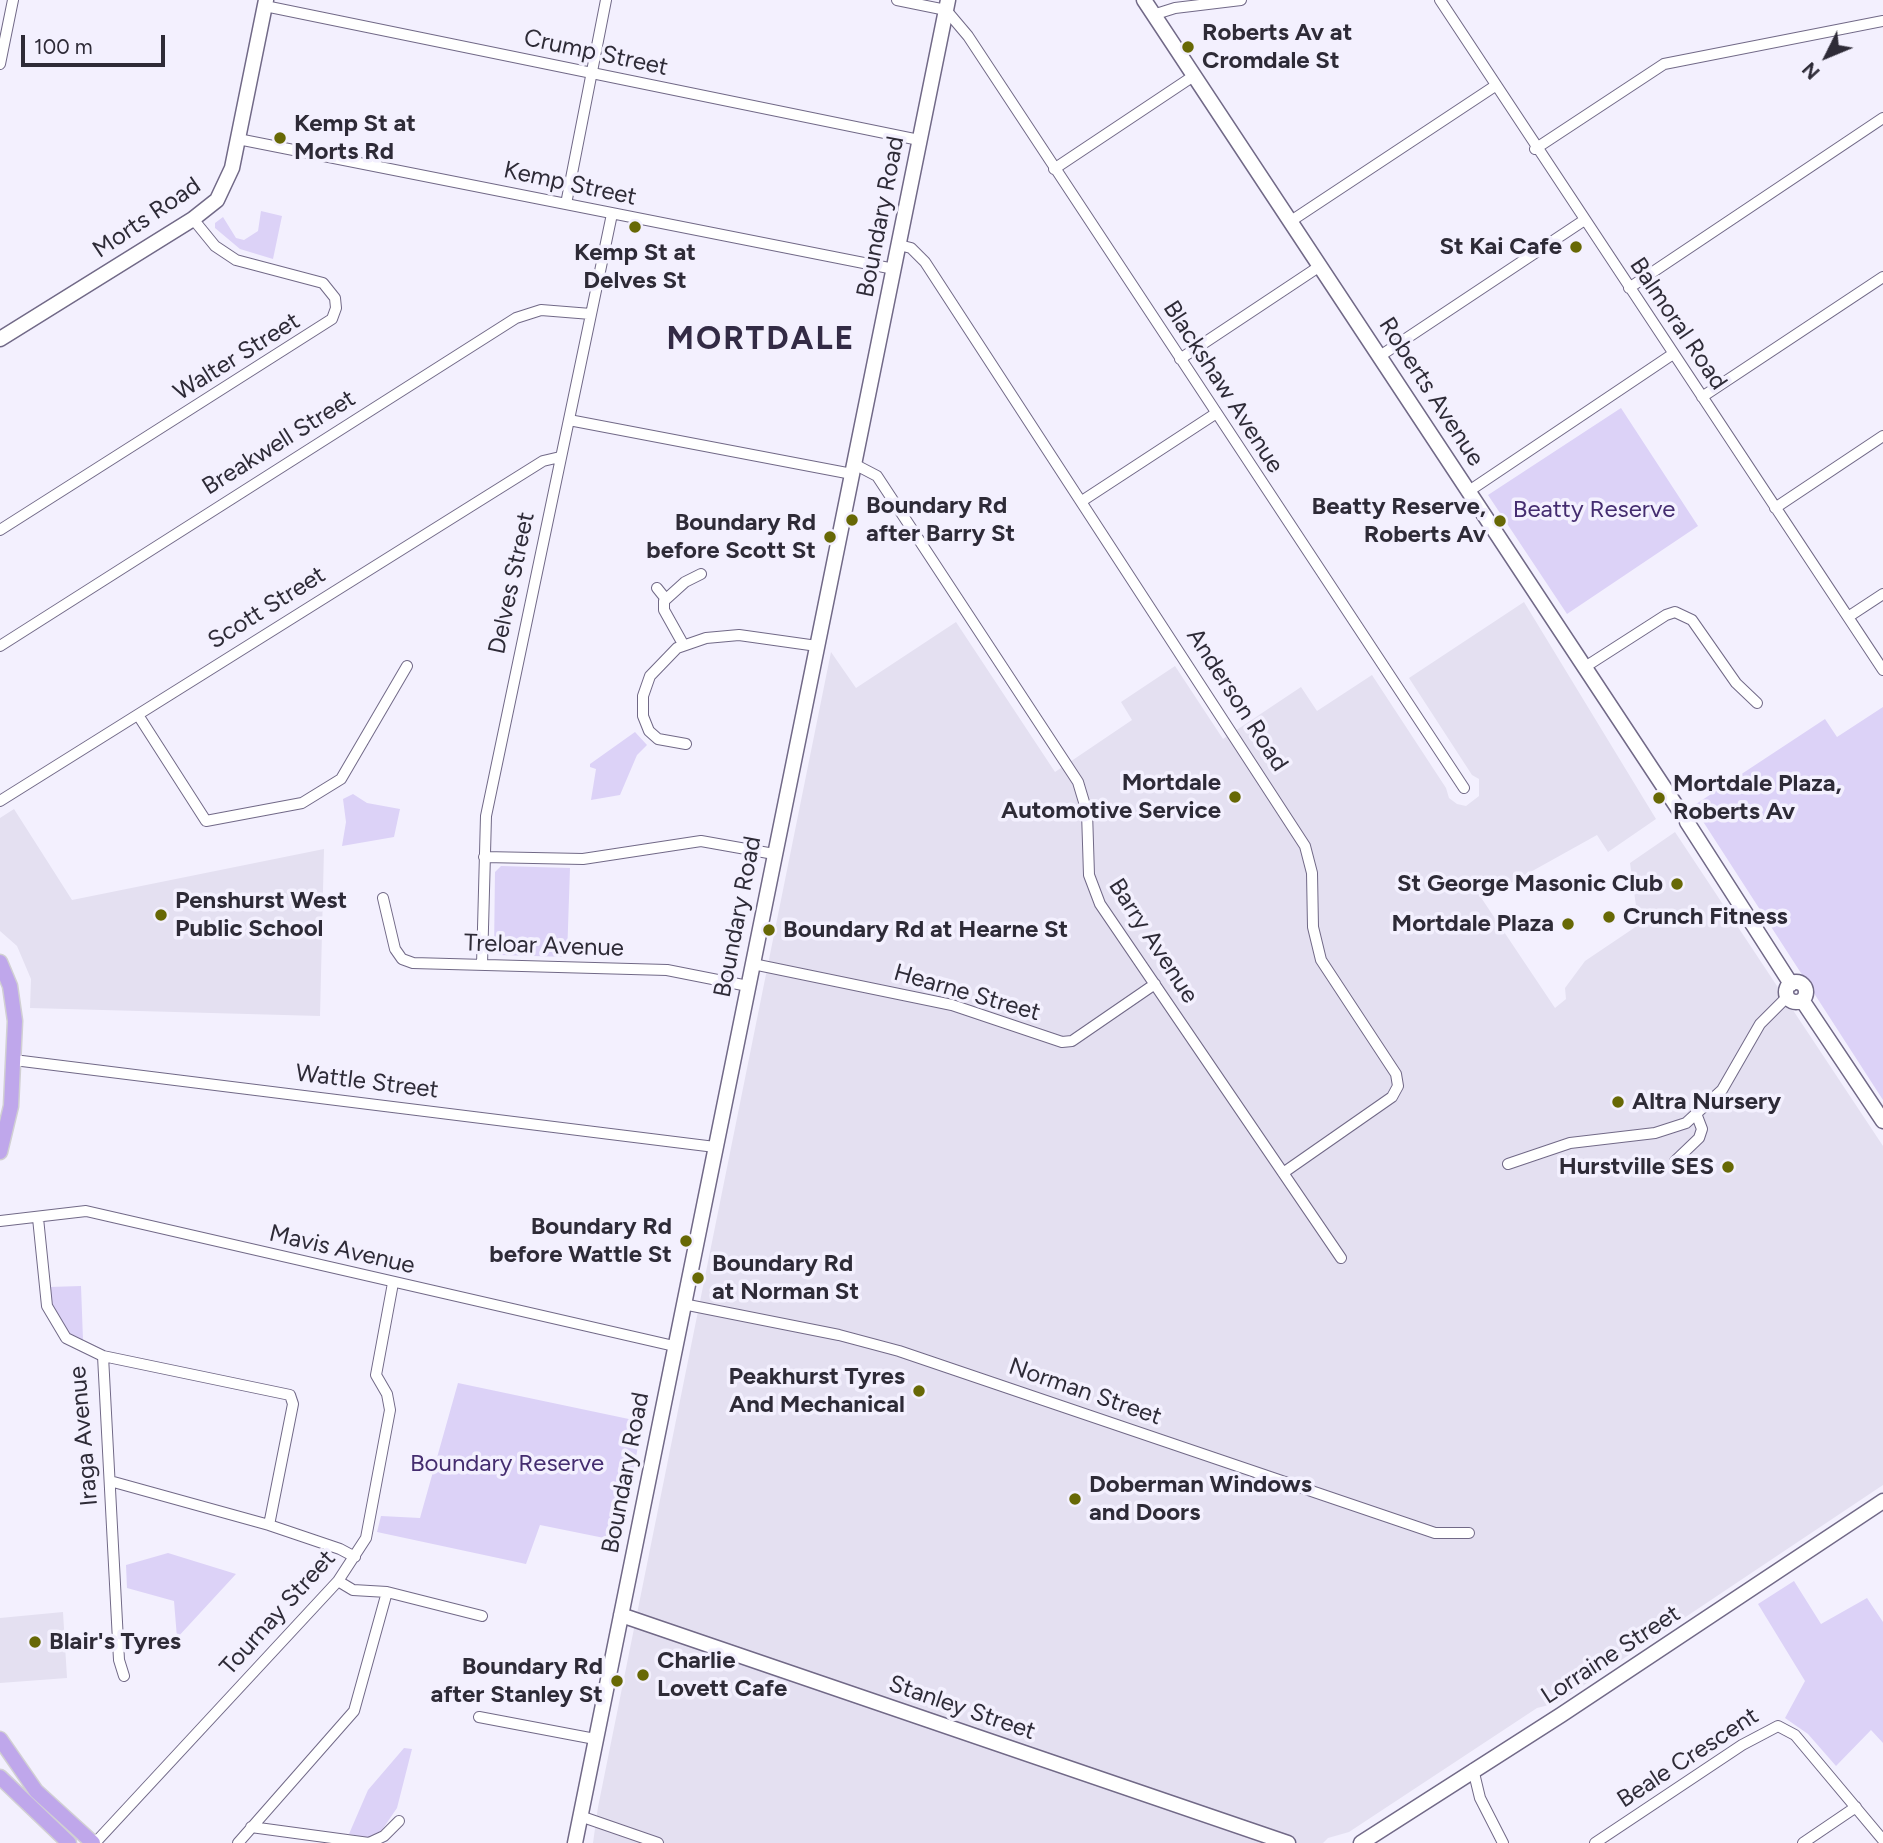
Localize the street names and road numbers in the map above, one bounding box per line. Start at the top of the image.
street label: Crump Street [521,24,671,82]
street label: Boundary Road [851,134,911,300]
street label: Kemp Street [501,156,639,212]
street label: Morts Road [88,171,206,265]
street label: Balmoral Road [1623,252,1733,396]
street label: Blackshaw Avenue [1157,296,1289,478]
street label: Walter Street [169,307,305,407]
street label: Roberts Avenue [1372,312,1490,472]
street label: Breakwell Street [197,384,361,502]
street label: Delves Street [483,509,541,657]
street label: Scott Street [203,561,331,655]
street label: Anderson Road [1180,623,1294,777]
street label: Boundary Road [708,834,768,1000]
street label: Barry Avenue [1102,873,1204,1009]
street label: Treloar Avenue [464,929,624,963]
street label: Hearne Street [890,958,1044,1028]
street label: Wattle Street [294,1059,440,1105]
street label: Mavis Avenue [266,1219,418,1281]
street label: Norman Street [1005,1352,1165,1432]
street label: Iraga Avenue [64,1365,104,1507]
street label: Boundary Road [596,1390,656,1556]
street label: Tournay Street [214,1545,342,1681]
street label: Lorraine Street [1536,1599,1686,1711]
street label: Stanley Street [885,1669,1039,1747]
street label: Beale Crescent [1612,1702,1764,1814]

